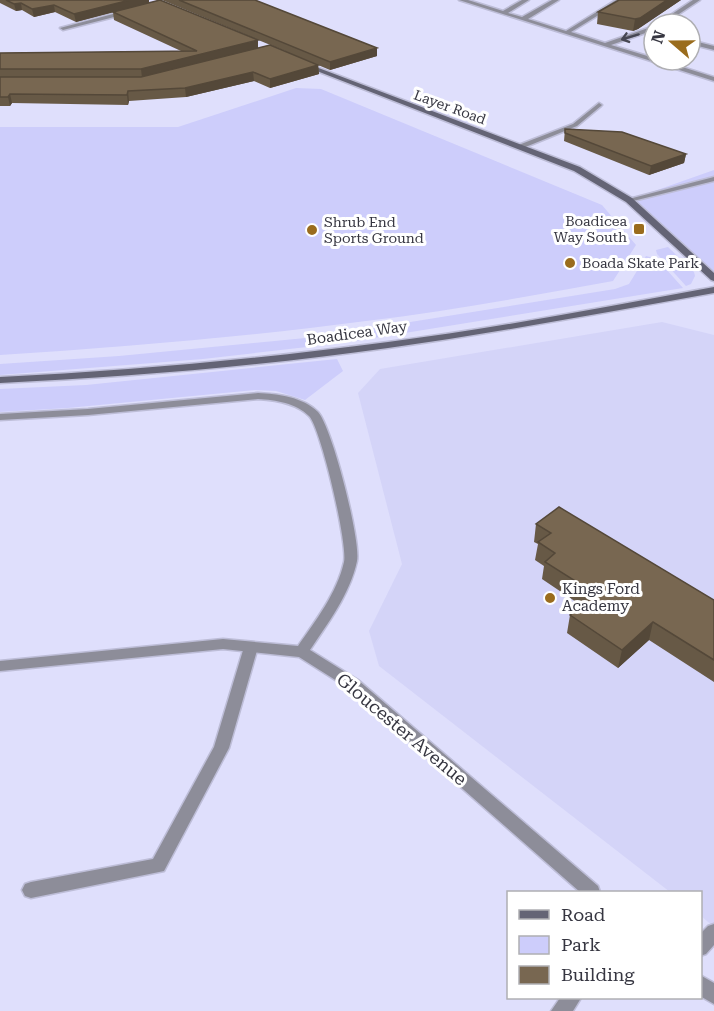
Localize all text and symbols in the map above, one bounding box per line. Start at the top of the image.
north arrow [642,12,702,72]
text: N [647,28,669,46]
one-way arrow [621,32,640,43]
street label: Layer Road [412,87,488,127]
place label: Boadicea Way South [554,213,627,245]
place label: Shrub End Sports Ground [324,214,424,246]
marker: Boadicea Way South [632,222,646,236]
marker: Shrub End Sports Ground [305,223,319,237]
place label: Boada Skate Park [582,255,699,271]
marker: Boada Skate Park [563,256,577,270]
street label: Boadicea Way [306,317,409,349]
place label: Kings Ford Academy [562,580,640,615]
marker: Kings Ford Academy [543,591,557,605]
street label: Gloucester Avenue [333,669,471,790]
legend [507,891,702,999]
text: Road [561,904,606,925]
text: Park [561,934,601,955]
text: Building [561,964,635,985]

